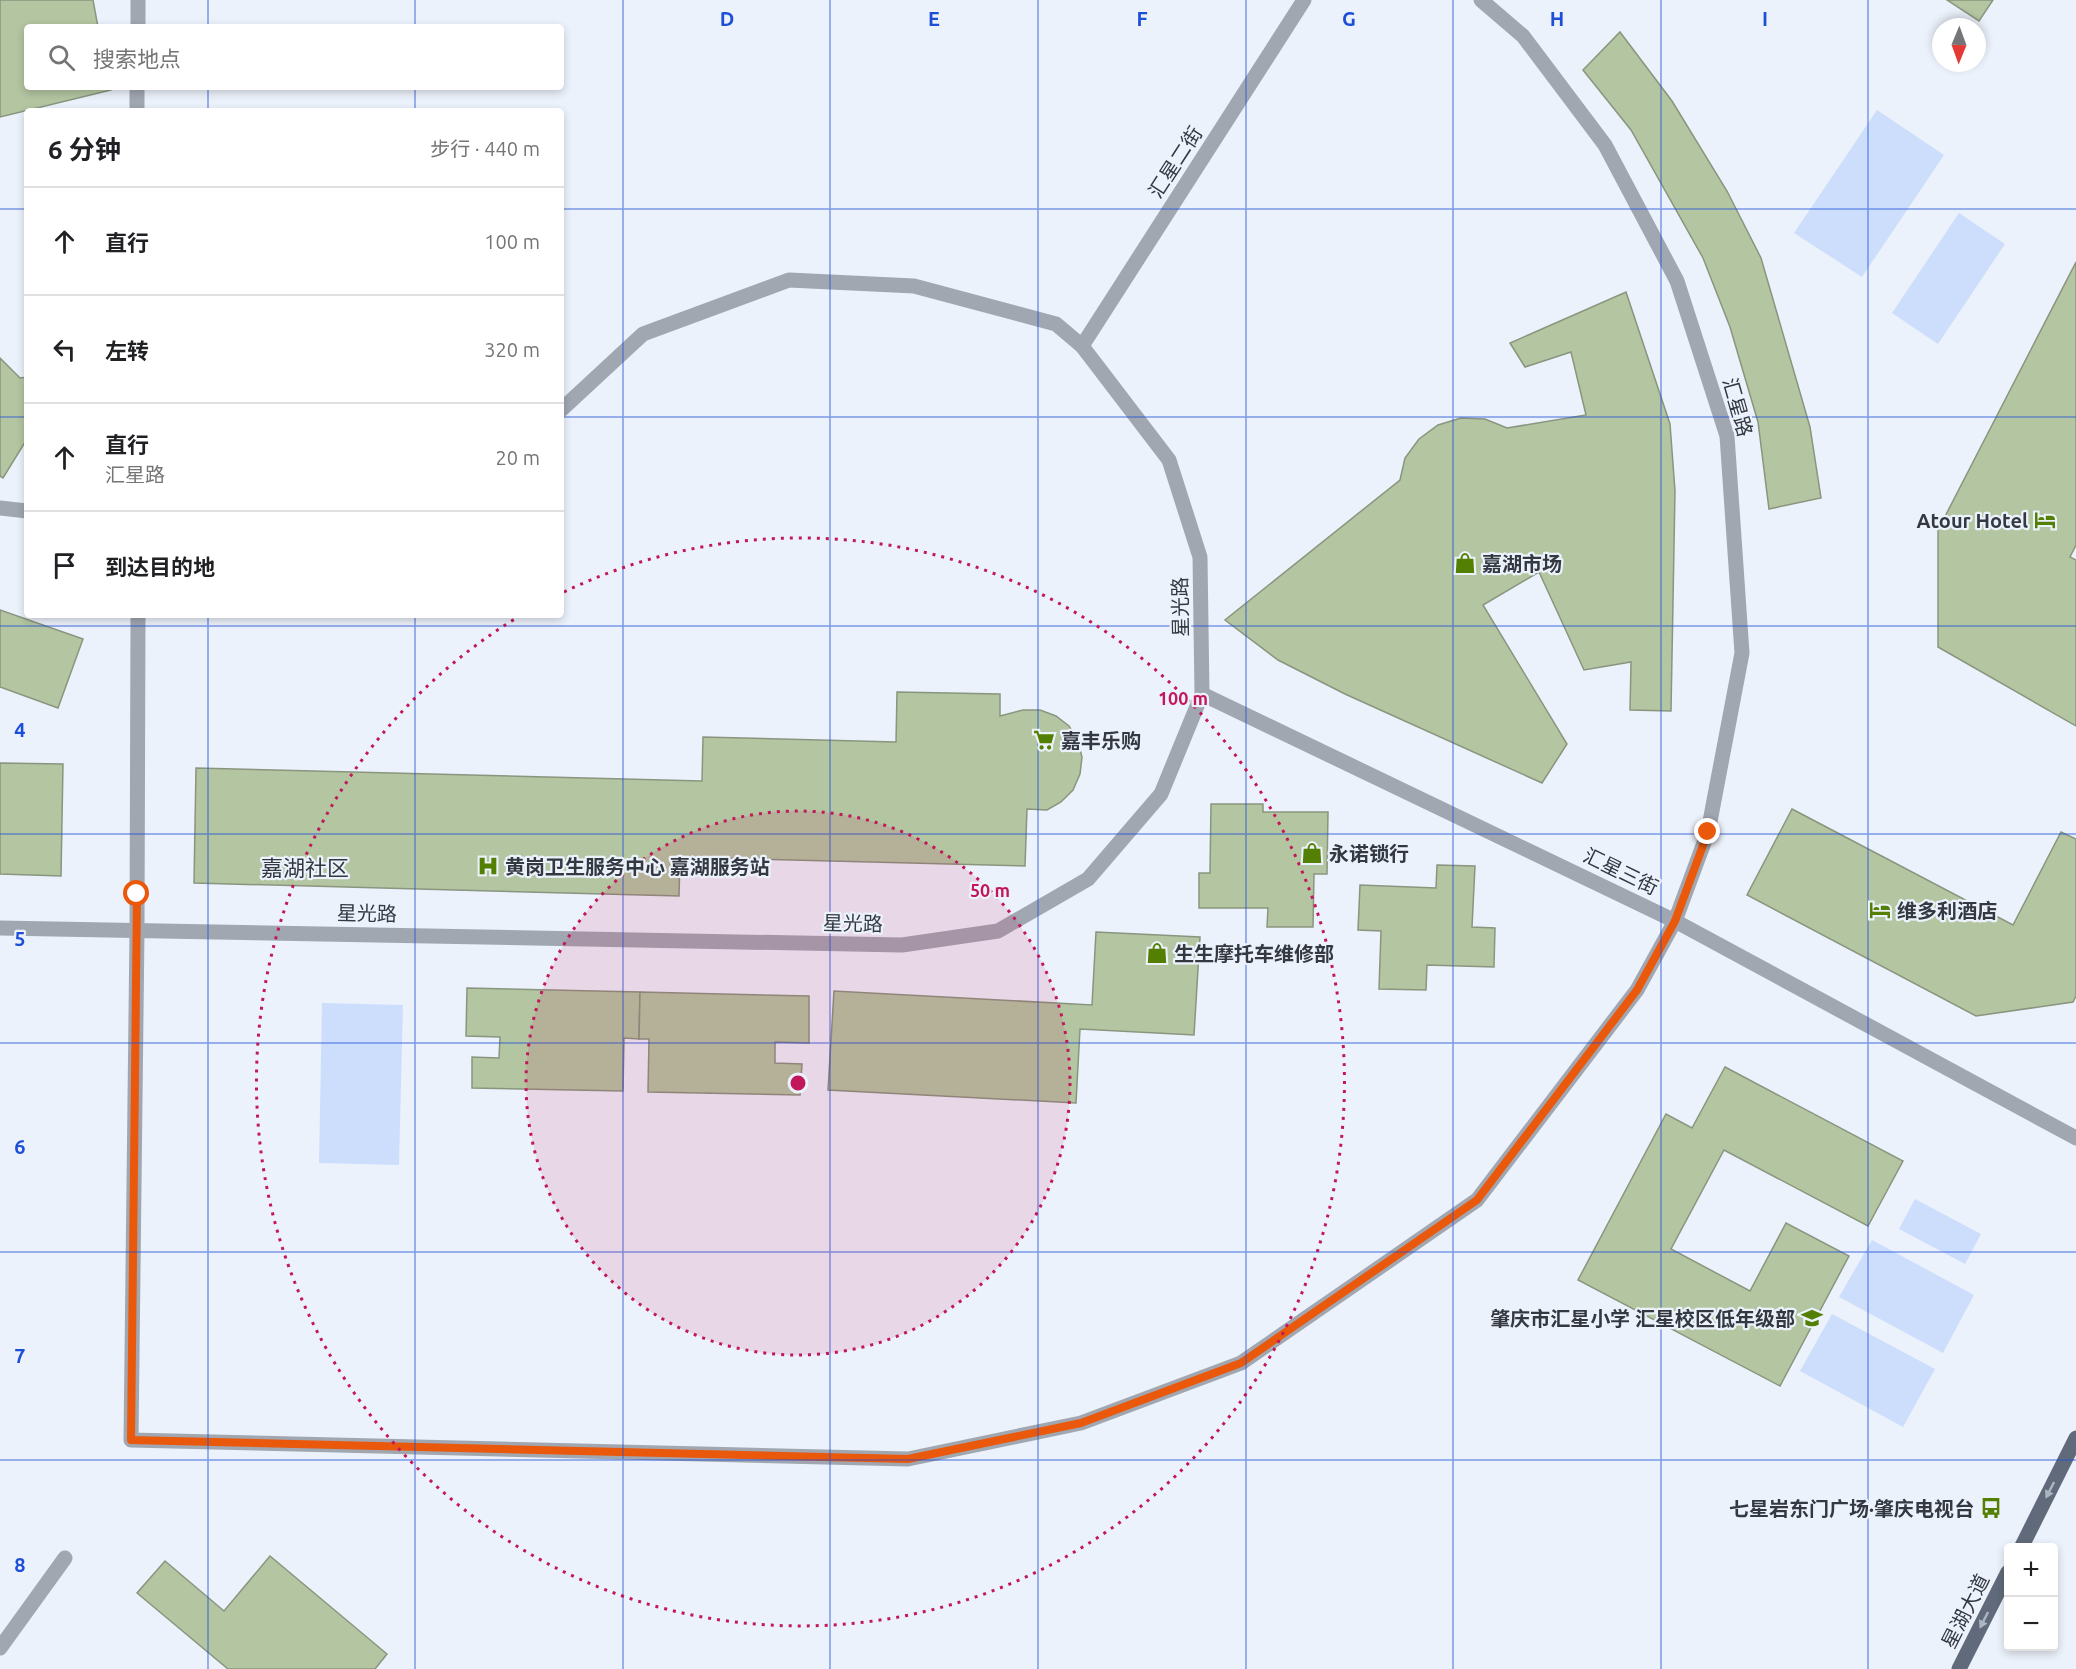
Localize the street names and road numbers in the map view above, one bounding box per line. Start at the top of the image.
street label: 汇星二街 [1144,122,1206,202]
street label: 汇星路 [1719,375,1757,439]
street label: 星光路 [1168,577,1192,637]
street label: 汇星三街 [1580,843,1662,899]
street label: 星光路 [337,901,397,925]
street label: 星光路 [823,911,883,935]
street label: 星湖大道 [1937,1570,1993,1652]

